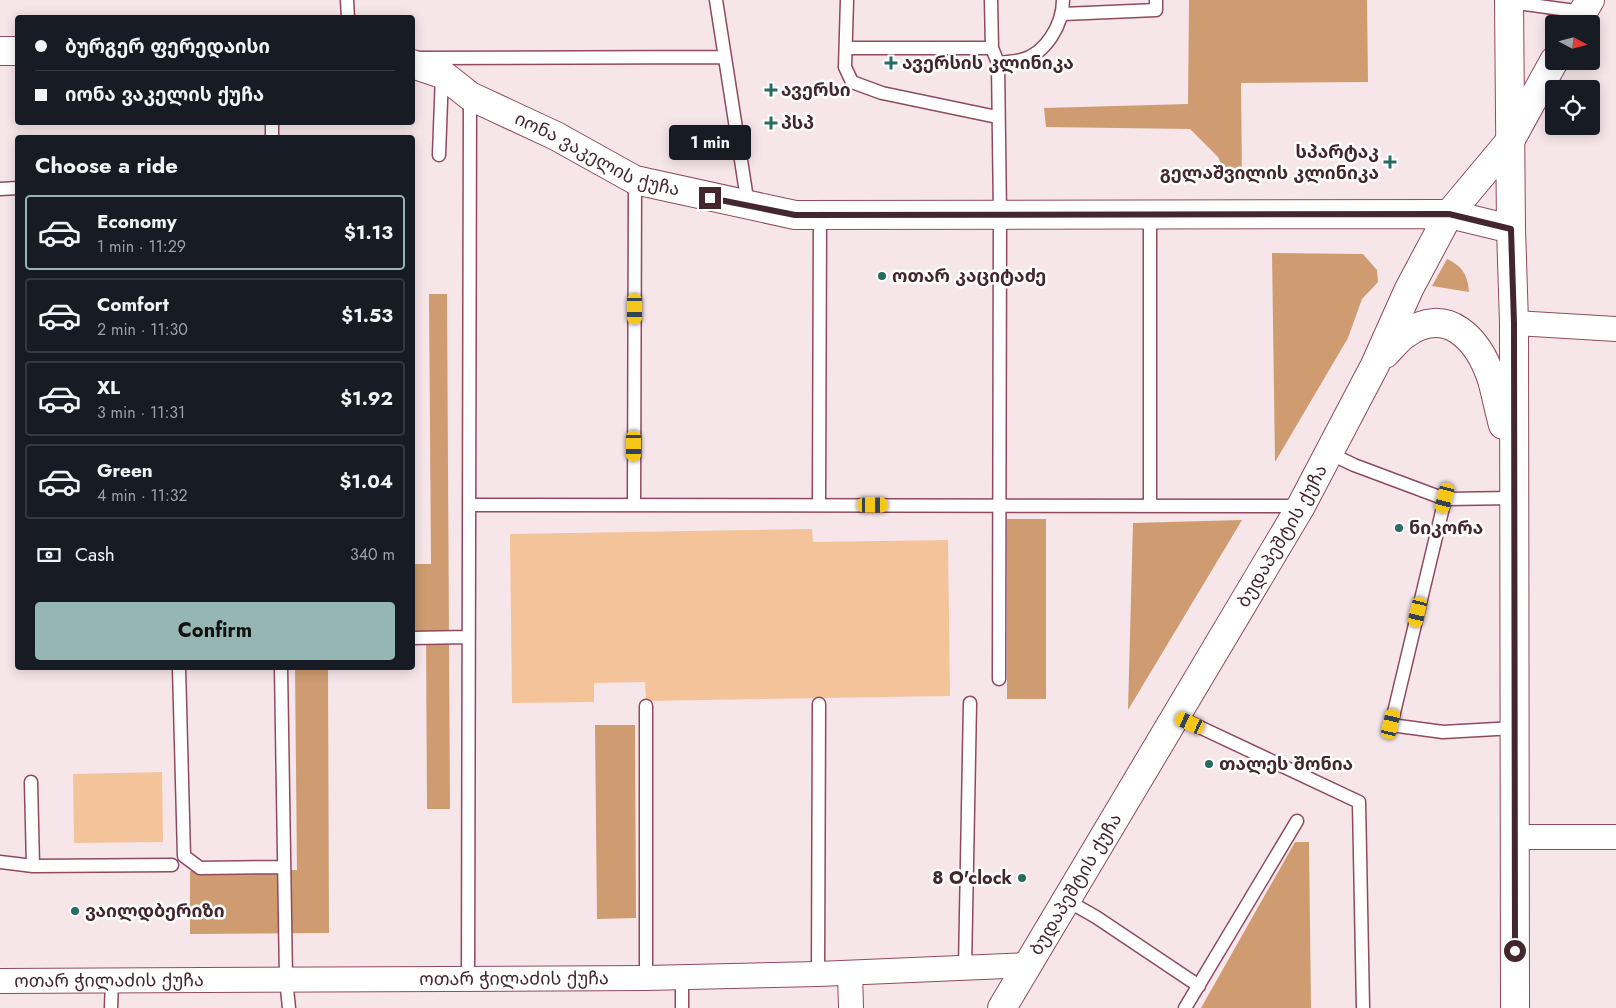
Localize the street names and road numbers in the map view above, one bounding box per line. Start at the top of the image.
street label: იონა ვაკელის ქუჩა [510,106,682,202]
street label: ბუდაპეშტის ქუჩა [1231,460,1334,612]
street label: ბუდაპეშტის ქუჩა [1023,808,1128,960]
street label: ოთარ ჭილაძის ქუჩა [419,965,609,992]
street label: ოთარ ჭილაძის ქუჩა [14,967,204,994]

